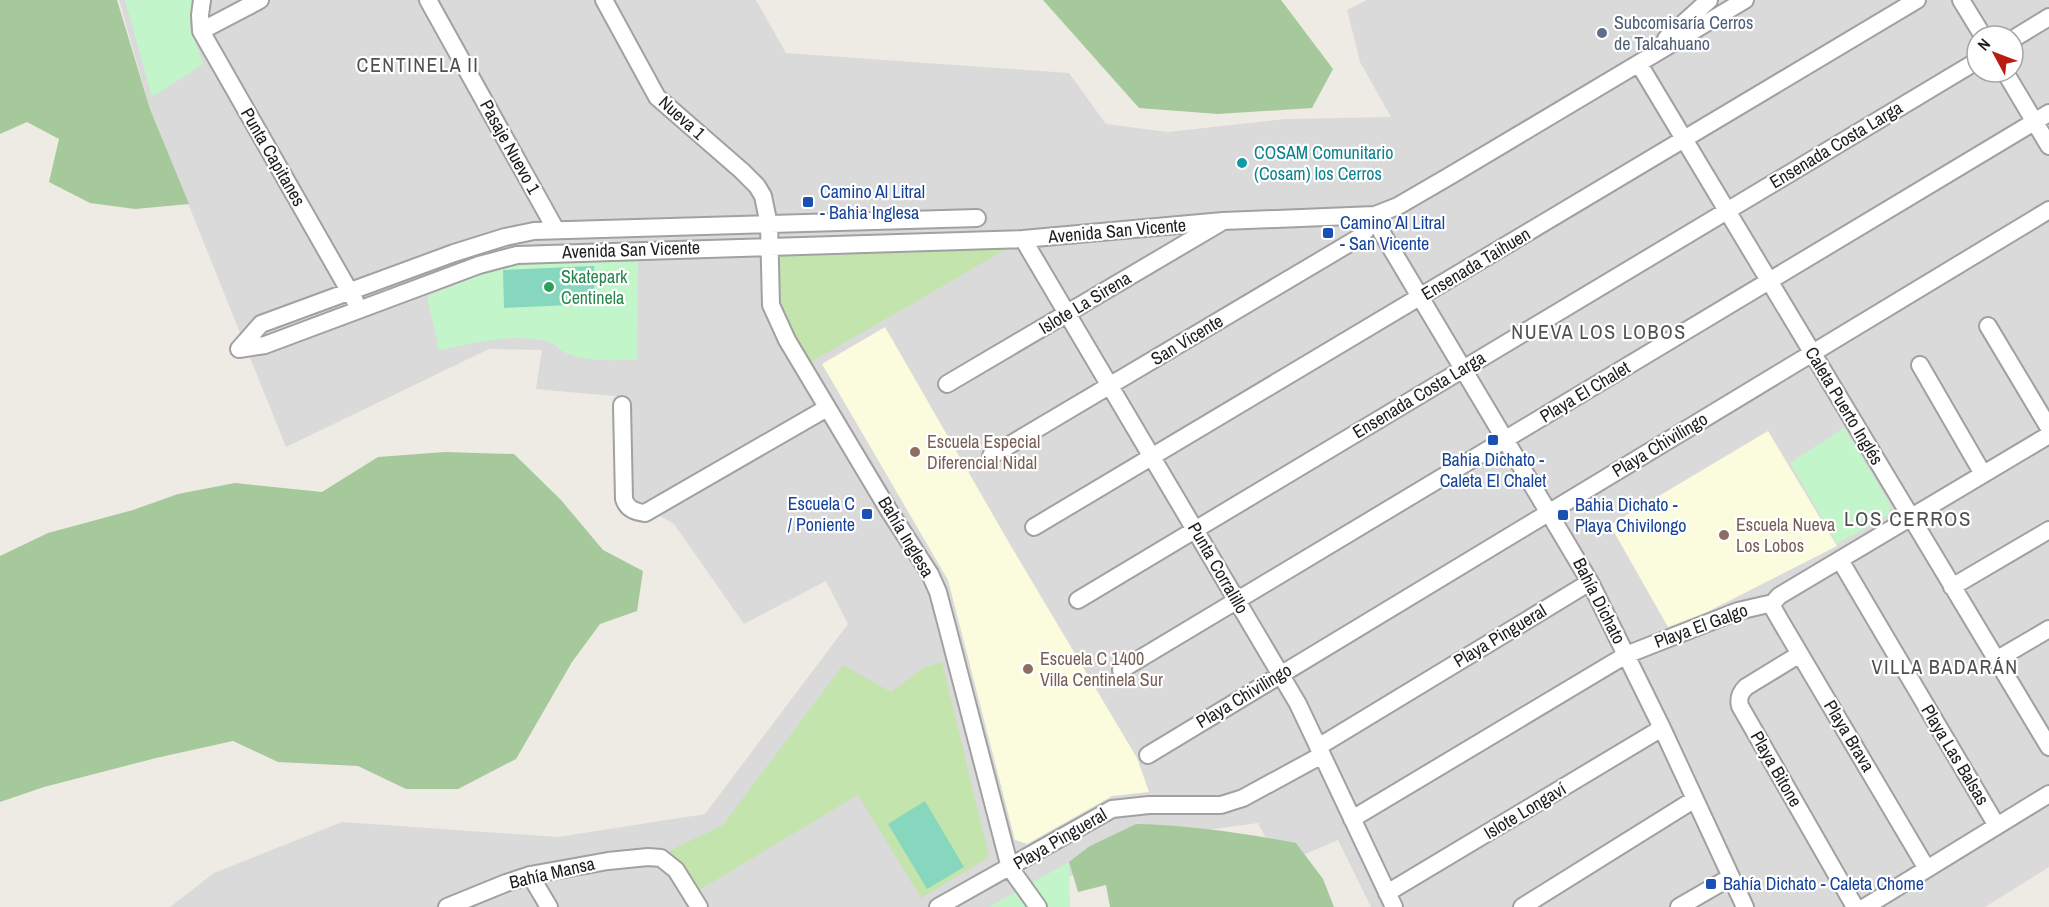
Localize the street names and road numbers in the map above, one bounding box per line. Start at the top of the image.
street label: Nueva 1 [654,90,712,146]
street label: Pasaje Nuevo 1 [474,95,547,199]
street label: Ensenada Costa Larga [1765,95,1907,194]
street label: Punta Capitanes [235,103,312,211]
street label: Avenida San Vicente [1046,212,1187,249]
street label: Ensenada Taihuen [1417,221,1535,306]
street label: Avenida San Vicente [560,235,700,264]
street label: Islote La Sirena [1034,265,1135,340]
street label: San Vicente [1146,308,1228,371]
street label: Caleta Puerto Inglés [1799,342,1890,470]
street label: Ensenada Costa Larga [1348,345,1490,444]
street label: Playa El Chalet [1535,355,1634,428]
street label: Playa Chivilingo [1607,406,1712,483]
street label: Bahía Inglesa [872,492,940,582]
street label: Punta Corralillo [1182,517,1255,618]
street label: Bahía Dichato [1567,553,1632,648]
street label: Playa El Galgo [1651,597,1751,654]
street label: Playa Pingueral [1449,598,1551,673]
street label: Playa Chivilingo [1191,657,1296,734]
street label: Playa Brava [1818,695,1881,776]
street label: Playa Las Balsas [1916,700,1995,810]
street label: Playa Bitone [1745,726,1808,811]
street label: Islote Longaví [1479,776,1571,845]
street label: Playa Pingueral [1008,802,1111,875]
street label: Bahía Mansa [507,851,597,894]

